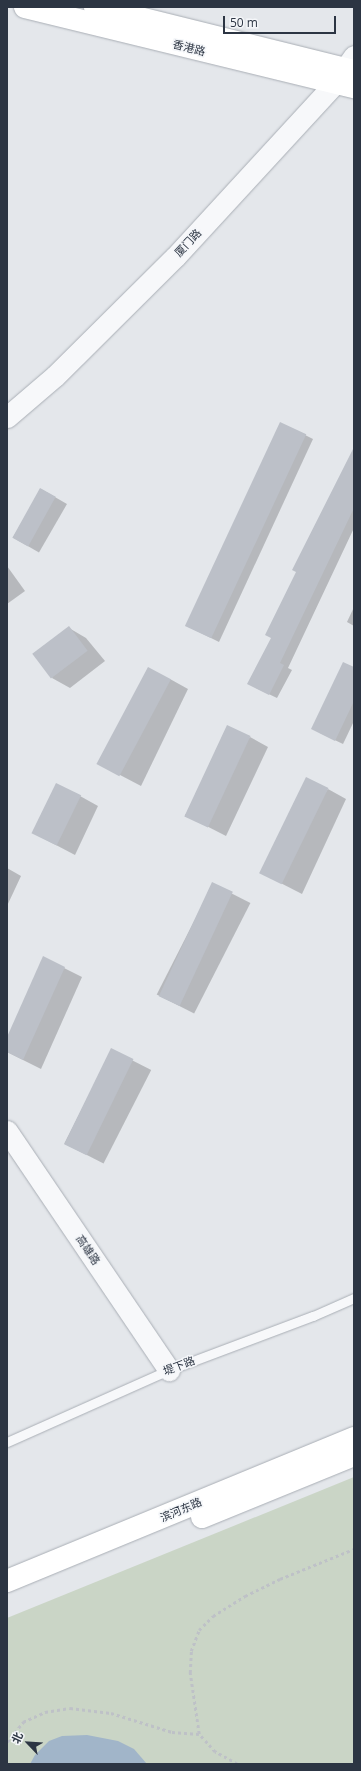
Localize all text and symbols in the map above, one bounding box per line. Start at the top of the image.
scale bar [225,8,338,34]
text: 50 m [230,14,258,31]
street label: 香港路 [171,38,207,58]
street label: 厦门路 [172,226,204,260]
street label: 高雄路 [73,1233,103,1267]
street label: 堤下路 [161,1354,197,1378]
street label: 滨河东路 [158,1495,204,1525]
north arrow [8,1723,48,1763]
text: 北 [8,1730,26,1746]

